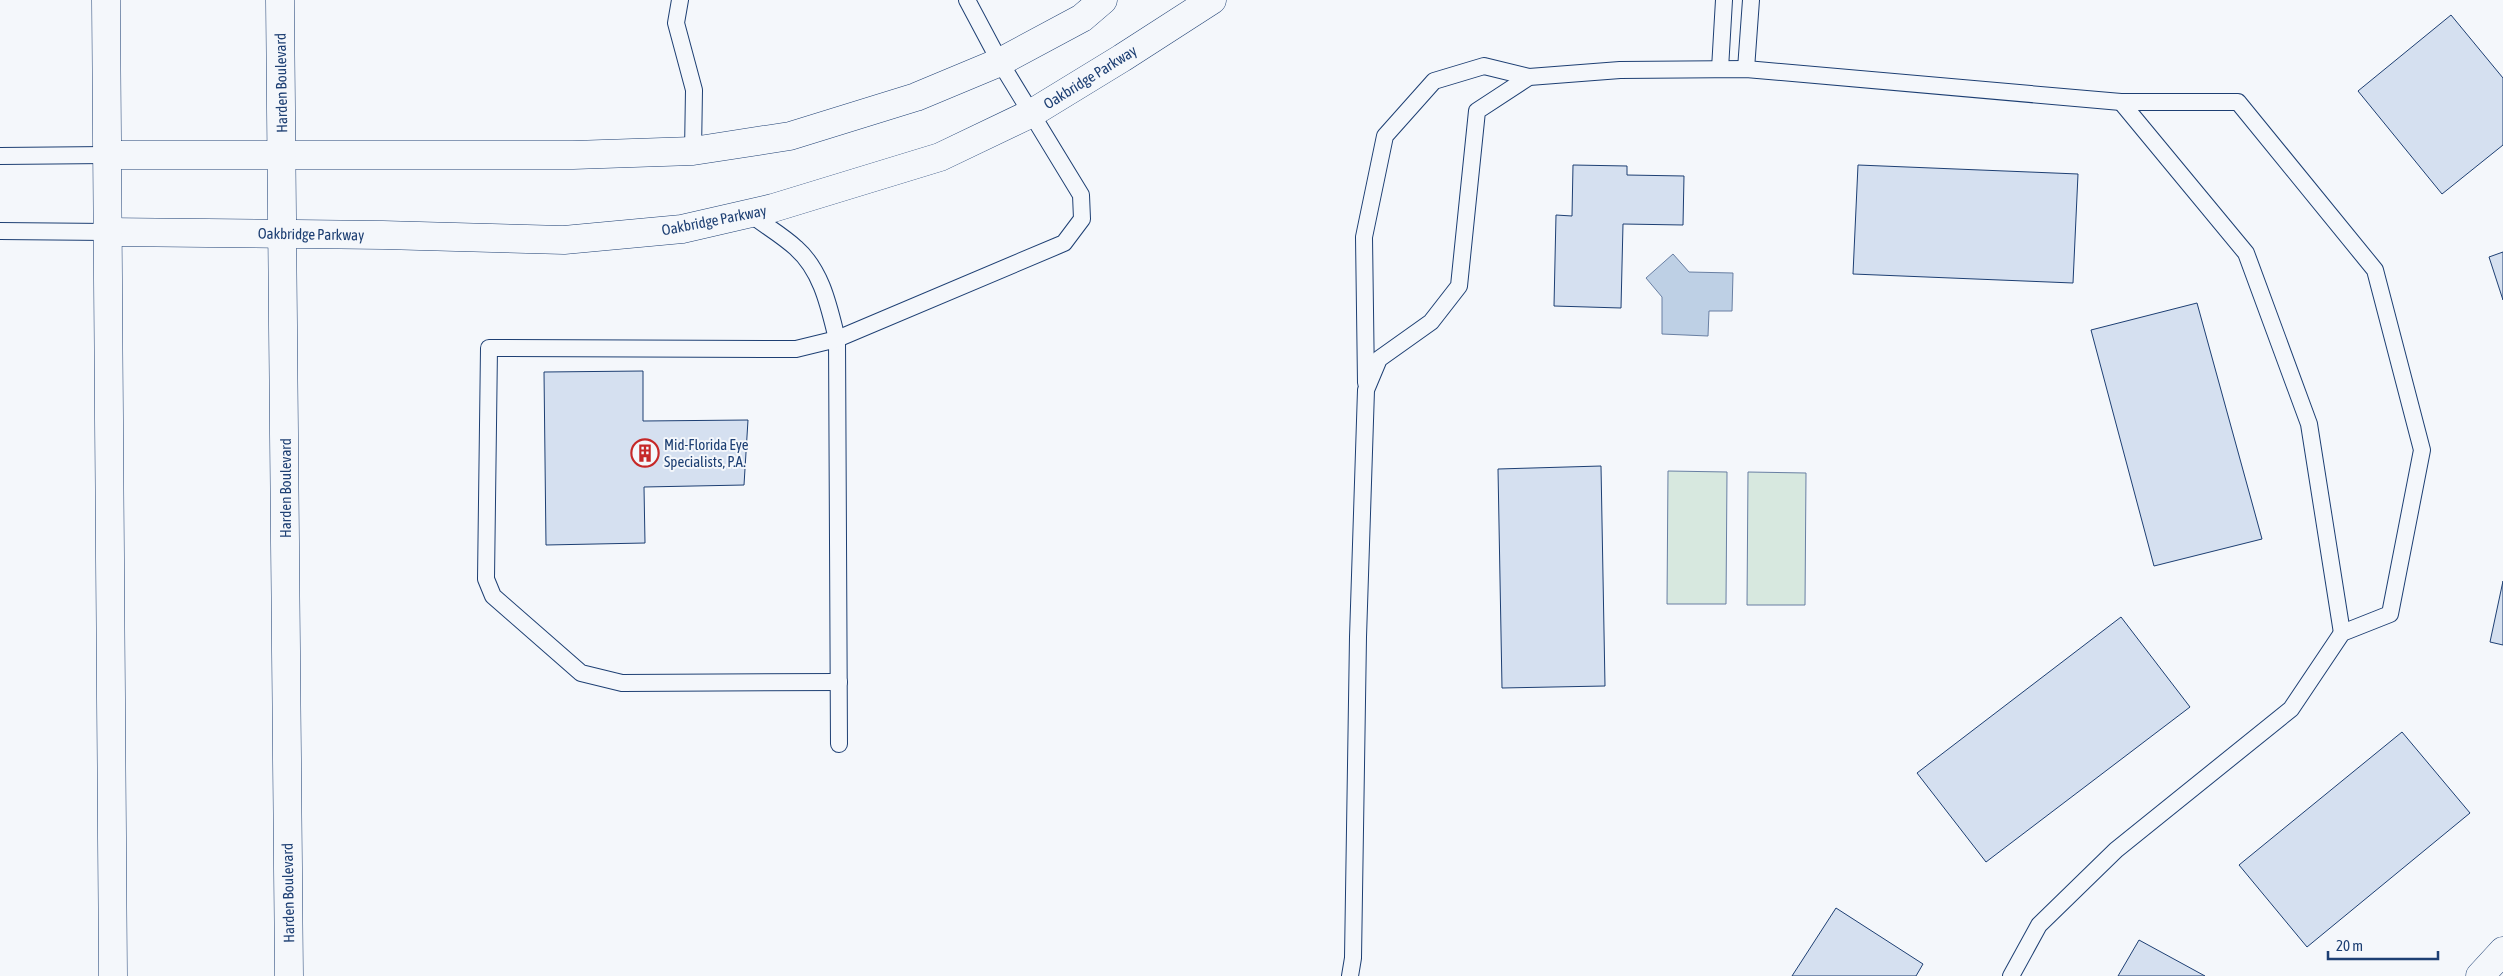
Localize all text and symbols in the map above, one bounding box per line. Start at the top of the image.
street label: Harden Boulevard [272,33,290,133]
street label: Oakbridge Parkway [1040,42,1140,112]
street label: Oakbridge Parkway [660,201,768,239]
street label: Oakbridge Parkway [258,225,364,243]
place label: Mid-Florida Eye Specialists, P.A. [664,436,749,470]
street label: Harden Boulevard [277,438,294,538]
building icon: Mid-Florida Eye Specialists, P.A. [630,438,660,468]
street label: Harden Boulevard [279,843,297,943]
scale bar [2328,928,2438,960]
text: 20 m [2336,937,2363,954]

